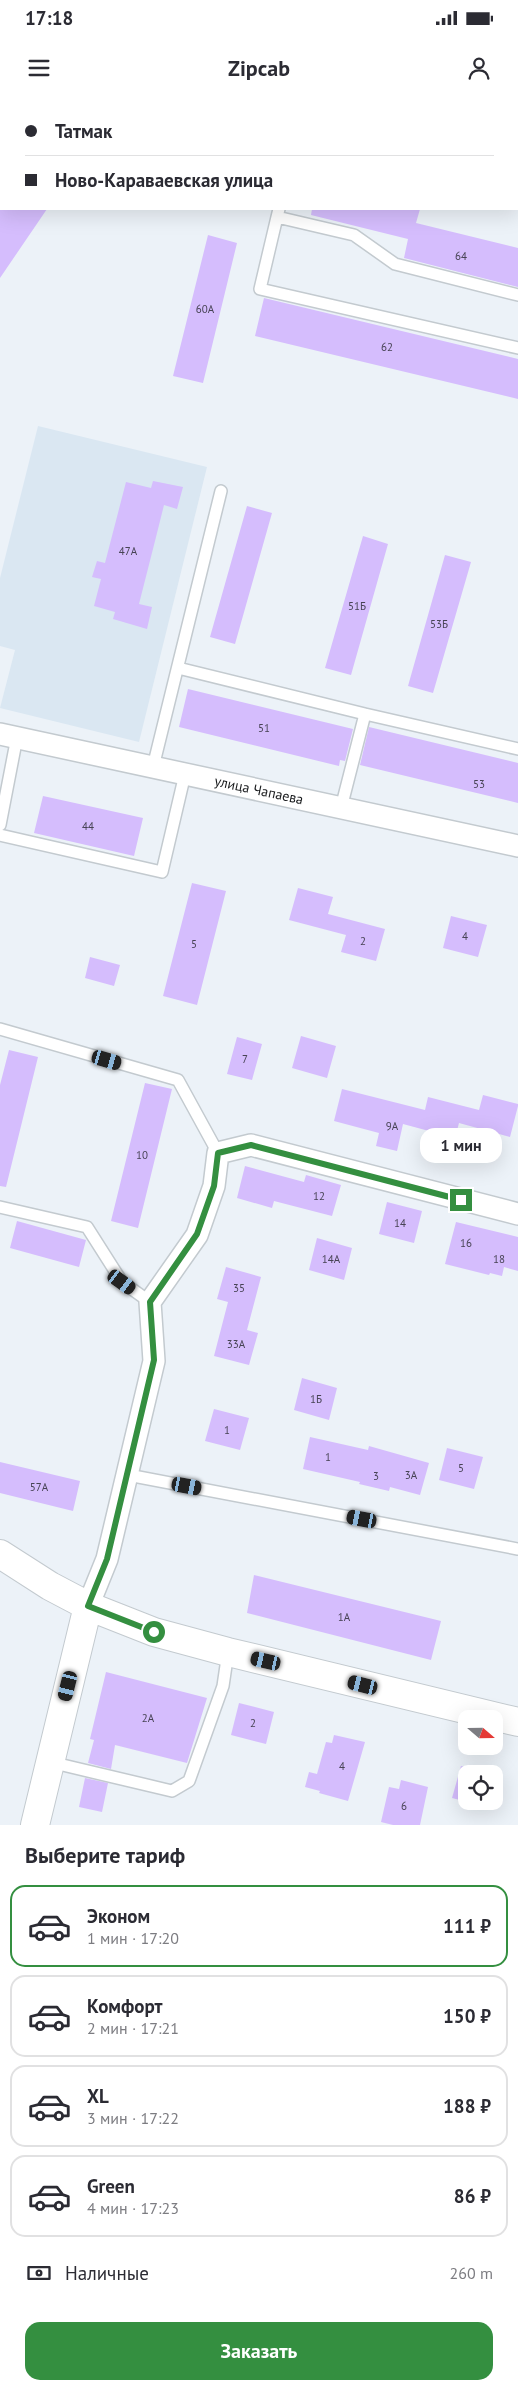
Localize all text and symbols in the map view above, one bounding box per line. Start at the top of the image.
text: 17:18 [25,6,73,30]
icon: menu [25,54,53,82]
text: Zipcab [228,54,290,82]
icon: person [465,54,493,82]
text: Татмак [55,119,112,143]
text: Ново-Караваевская улица [55,168,273,192]
house number: 64 [455,249,467,263]
house number: 60А [196,302,215,316]
house number: 62 [381,340,393,354]
house number: 47А [119,544,138,558]
house number: 51Б [348,599,366,613]
house number: 53Б [430,617,448,631]
house number: 51 [258,721,270,735]
street label: улица Чапаева [213,772,305,808]
house number: 53 [473,777,485,791]
house number: 44 [82,819,94,833]
house number: 4 [462,929,468,943]
house number: 2 [360,934,366,948]
house number: 5 [191,937,197,951]
car [90,1049,123,1071]
house number: 7 [242,1052,248,1066]
house number: 9А [386,1119,399,1133]
callout: 1 мин [420,1128,502,1162]
text: 1 мин [440,1135,482,1155]
house number: 10 [136,1148,148,1162]
house number: 12 [313,1189,325,1203]
route end [450,1189,472,1211]
house number: 14 [394,1216,406,1230]
house number: 16 [460,1236,472,1250]
house number: 14А [322,1252,341,1266]
house number: 18 [493,1252,505,1266]
car [105,1267,138,1297]
house number: 35 [233,1281,245,1295]
house number: 33А [227,1337,246,1351]
house number: 1Б [310,1392,322,1406]
house number: 1 [224,1423,230,1437]
house number: 1 [325,1450,331,1464]
house number: 5 [458,1461,464,1475]
house number: 3А [405,1468,418,1482]
house number: 3 [373,1469,379,1483]
car [170,1476,203,1496]
house number: 57А [30,1480,49,1494]
car [345,1509,378,1529]
house number: 1А [338,1610,351,1624]
route start [143,1621,165,1643]
car [249,1650,282,1672]
car [57,1670,78,1702]
car [346,1674,379,1696]
north arrow [458,1710,502,1755]
map controls [458,1710,503,1810]
house number: 2А [142,1711,155,1725]
house number: 2 [250,1716,256,1730]
house number: 4 [339,1759,345,1773]
button: locate [458,1765,503,1810]
house number: 6 [401,1799,407,1813]
text: Выберите тариф [25,1841,185,1869]
icon: car [27,1904,72,1949]
text: Эконом [87,1904,150,1928]
text: 111 ₽ [443,1914,491,1938]
text: 1 мин · 17:20 [87,1928,179,1948]
icon: car [27,1994,72,2039]
text: Комфорт [87,1994,163,2018]
text: 150 ₽ [443,2004,491,2028]
text: 2 мин · 17:21 [87,2018,179,2038]
icon: car [27,2084,72,2129]
text: XL [87,2084,109,2108]
text: 188 ₽ [443,2094,491,2118]
text: 3 мин · 17:22 [87,2108,179,2128]
icon: car [27,2174,72,2219]
text: Green [87,2174,135,2198]
text: 86 ₽ [454,2184,491,2208]
text: 4 мин · 17:23 [87,2198,179,2218]
icon: cash [25,2259,53,2287]
text: Наличные [65,2261,149,2285]
text: 260 m [450,2263,493,2283]
button: Заказать [25,2322,493,2380]

